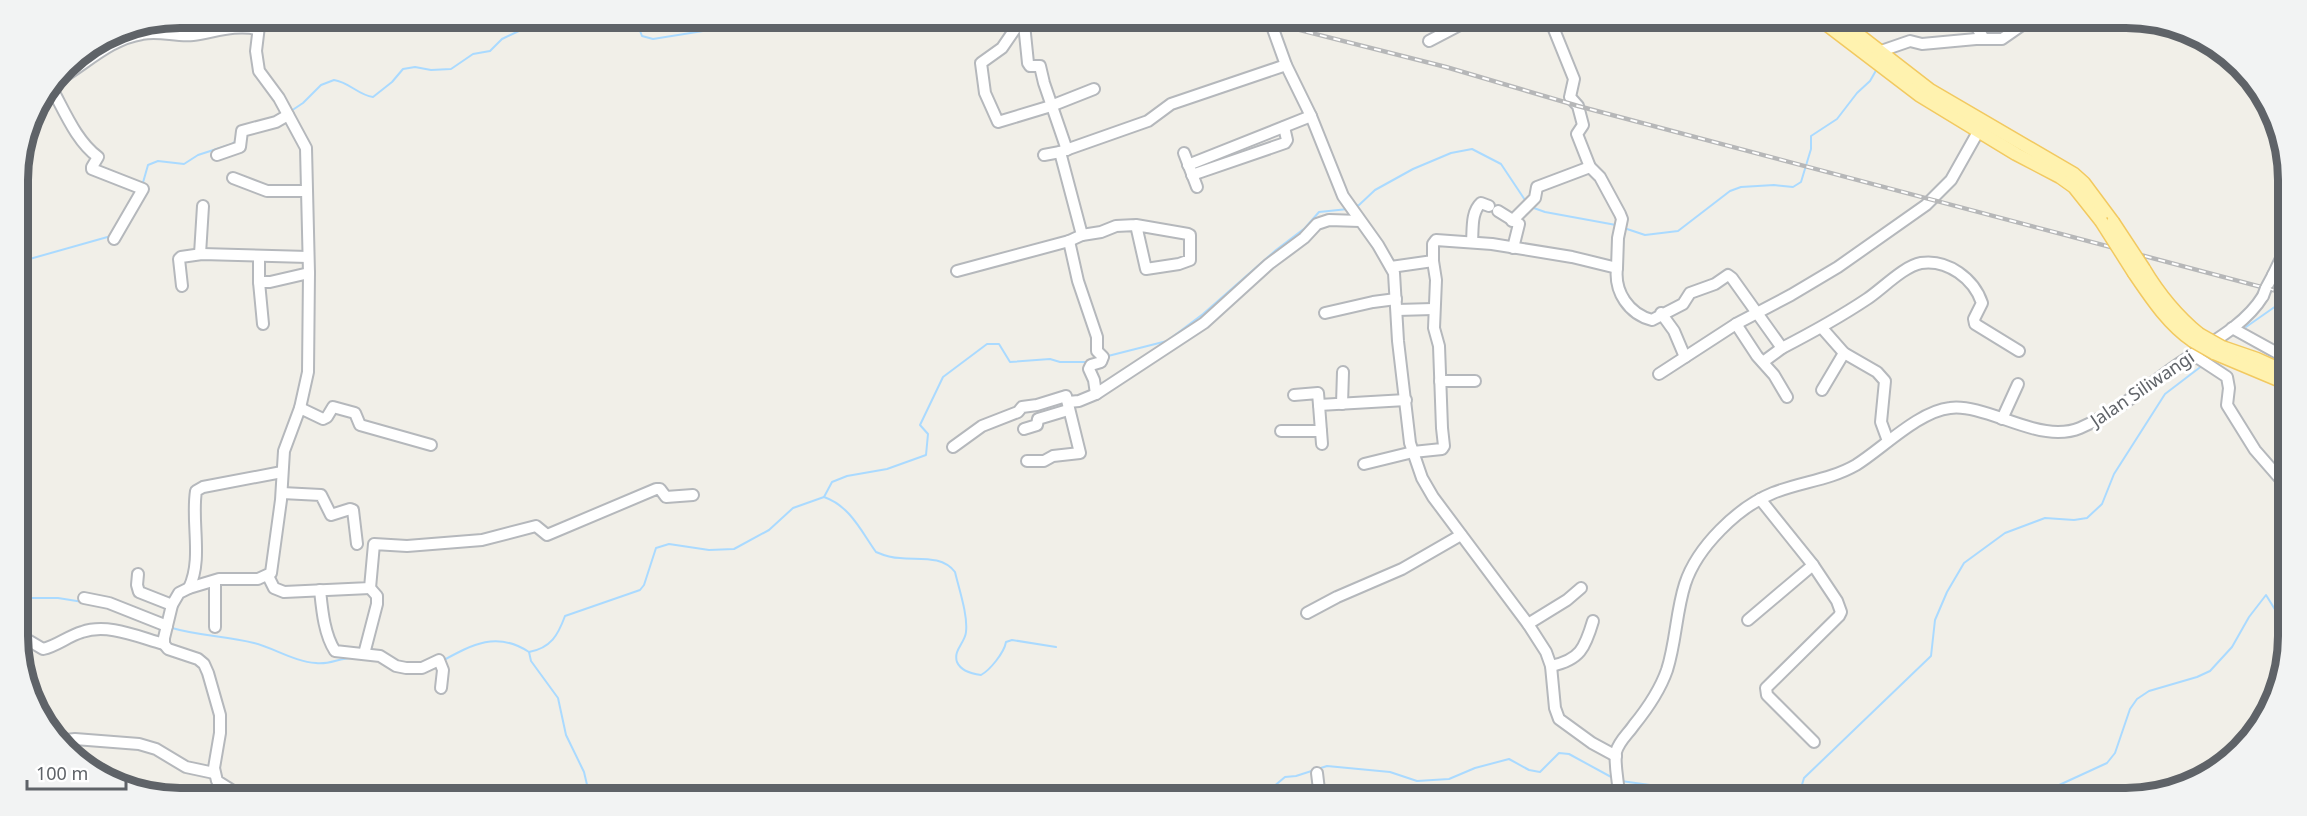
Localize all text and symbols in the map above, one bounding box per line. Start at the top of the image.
street label: Jalan Siliwangi [2084,344,2199,433]
scale bar [27,753,126,791]
text: 100 m [36,761,88,785]

